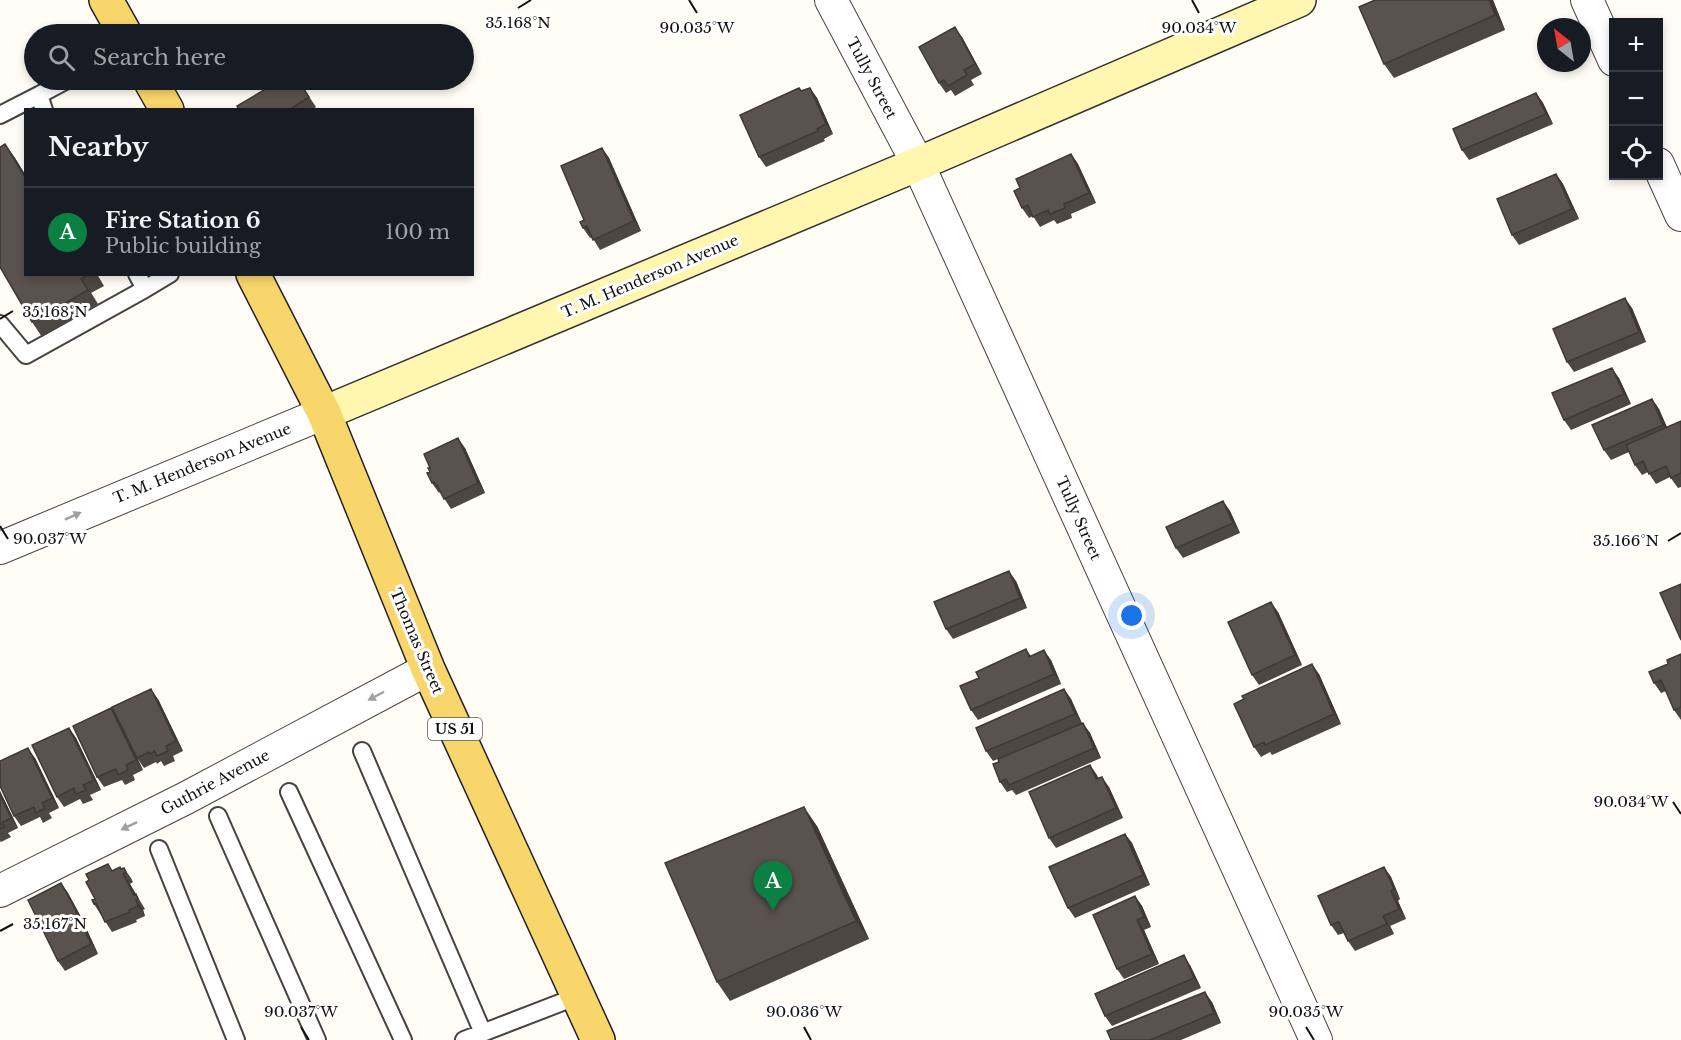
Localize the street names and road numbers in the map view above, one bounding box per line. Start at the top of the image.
street label: Tully Street [843,34,902,122]
street label: T. M. Henderson Avenue [559,230,741,322]
street label: T. M. Henderson Avenue [110,419,294,507]
street label: Tully Street [1052,473,1106,563]
street label: Thomas Street [386,585,448,697]
road number: US 51 [428,718,482,740]
street label: Guthrie Avenue [157,745,273,819]

